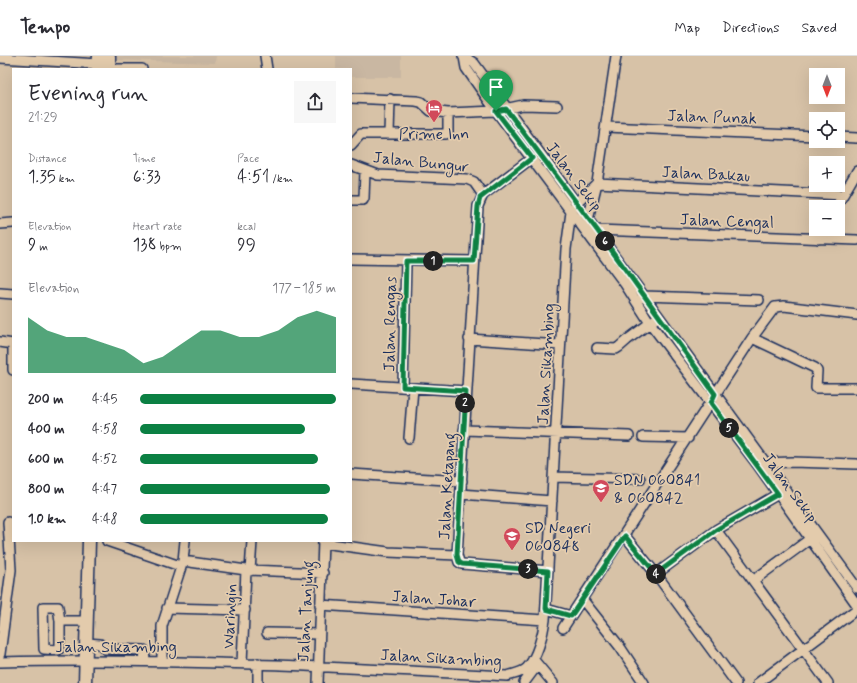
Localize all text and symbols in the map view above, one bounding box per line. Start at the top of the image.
text: Tempo [20,15,70,40]
text: Map [674,19,700,37]
text: Directions [722,19,780,37]
text: Saved [802,19,837,37]
north arrow [809,68,845,104]
map controls [809,68,845,236]
pin [479,70,513,111]
icon: arrive [485,76,507,98]
text: Evening run [28,80,148,108]
button: share [294,81,336,123]
hotel icon: Prime Inn [424,98,444,123]
street label: Jalan Punak [667,105,757,130]
text: 21:29 [28,109,58,126]
button: locate [809,112,845,148]
place label: Prime Inn [399,124,469,145]
street label: Jalan Sekip [541,138,607,216]
street label: Jalan Bungur [372,147,470,179]
text: Distance [28,152,67,166]
text: Time [133,152,156,166]
text: Pace [237,152,259,166]
button: + [809,156,845,192]
street label: Jalan Bakau [661,162,751,187]
text: 1.35 [28,166,56,188]
text: 6:33 [133,166,161,188]
text: 4:51 [237,166,269,188]
text: km [56,172,75,186]
text: /km [269,172,293,186]
button: − [809,200,845,236]
street label: Jalan Cengal [680,209,774,235]
text: Elevation [28,220,71,234]
text: Heart rate [133,220,182,234]
text: kcal [237,220,256,234]
pin: 6 [595,231,615,251]
text: 9 [28,234,36,256]
text: 138 [133,234,157,256]
text: 99 [237,234,256,256]
text: 6 [602,234,608,248]
text: m [36,240,48,254]
text: bpm [157,240,182,254]
pin: 1 [423,251,443,271]
text: 1 [431,254,435,268]
street label: Jalan Rengas [379,276,403,372]
text: Elevation [28,280,79,297]
text: 177–185 m [272,280,336,297]
street label: Jalan Sikambing [533,303,561,425]
text: 200 m [28,391,63,408]
text: 4:45 [92,391,118,408]
pin: 2 [455,393,475,413]
text: 2 [462,396,468,410]
pin: 5 [719,418,739,438]
text: 400 m [28,421,65,438]
text: 4:58 [92,421,118,438]
text: 5 [726,421,732,435]
street label: Jalan Ketapang [434,432,462,540]
street label: Jalan Sekip [757,449,822,527]
text: 600 m [28,451,64,468]
text: 4:52 [92,451,118,468]
place label: SDN 060841 & 060842 [614,470,700,509]
school or university icon: SDN 060841 & 060842 [591,478,611,503]
text: 800 m [28,481,64,498]
text: 4:47 [92,481,117,498]
text: 1.0 km [28,511,66,528]
text: 4:48 [92,511,118,528]
place label: SD Negeri 060848 [525,518,591,557]
school or university icon: SD Negeri 060848 [502,526,522,551]
pin: 3 [518,559,538,579]
street label: Jalan Tanjung [293,560,321,662]
text: 3 [526,562,530,576]
pin: 4 [646,564,666,584]
text: 4 [653,567,659,581]
street label: Waringin [218,583,243,649]
street label: Jalan Johar [391,586,477,613]
street label: Jalan Sikambing [55,637,177,659]
street label: Jalan Sikambing [380,645,502,673]

